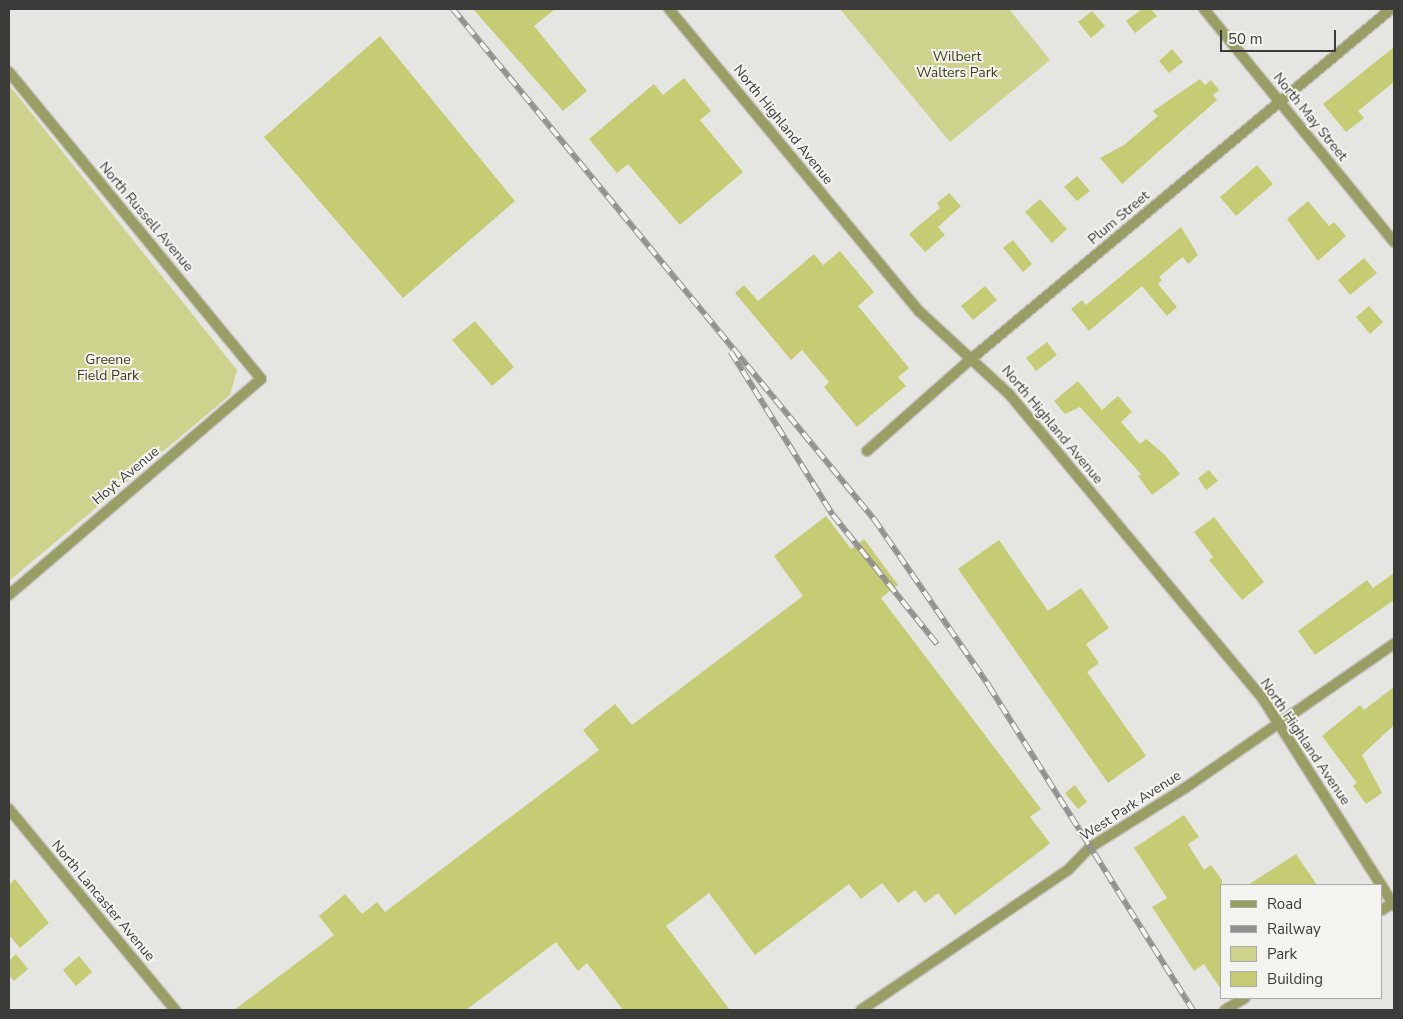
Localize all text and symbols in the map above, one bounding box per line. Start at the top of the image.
scale bar [1223,20,1339,52]
text: 50 m [1228,29,1263,49]
park label: Wilbert Walters Park [916,49,998,82]
street label: North Highland Avenue [730,62,836,188]
street label: North May Street [1269,70,1351,164]
street label: North Russell Avenue [95,159,197,275]
street label: Plum Street [1085,188,1153,248]
park label: Greene Field Park [77,352,139,384]
street label: North Highland Avenue [998,363,1106,487]
street label: Hoyt Avenue [89,443,163,509]
street label: North Highland Avenue [1256,676,1354,808]
street label: West Park Avenue [1078,767,1184,845]
street label: North Lancaster Avenue [48,837,158,965]
legend [1220,884,1383,999]
text: Road [1267,894,1302,914]
text: Railway [1267,919,1321,939]
text: Park [1267,944,1297,964]
text: Building [1267,969,1323,989]

